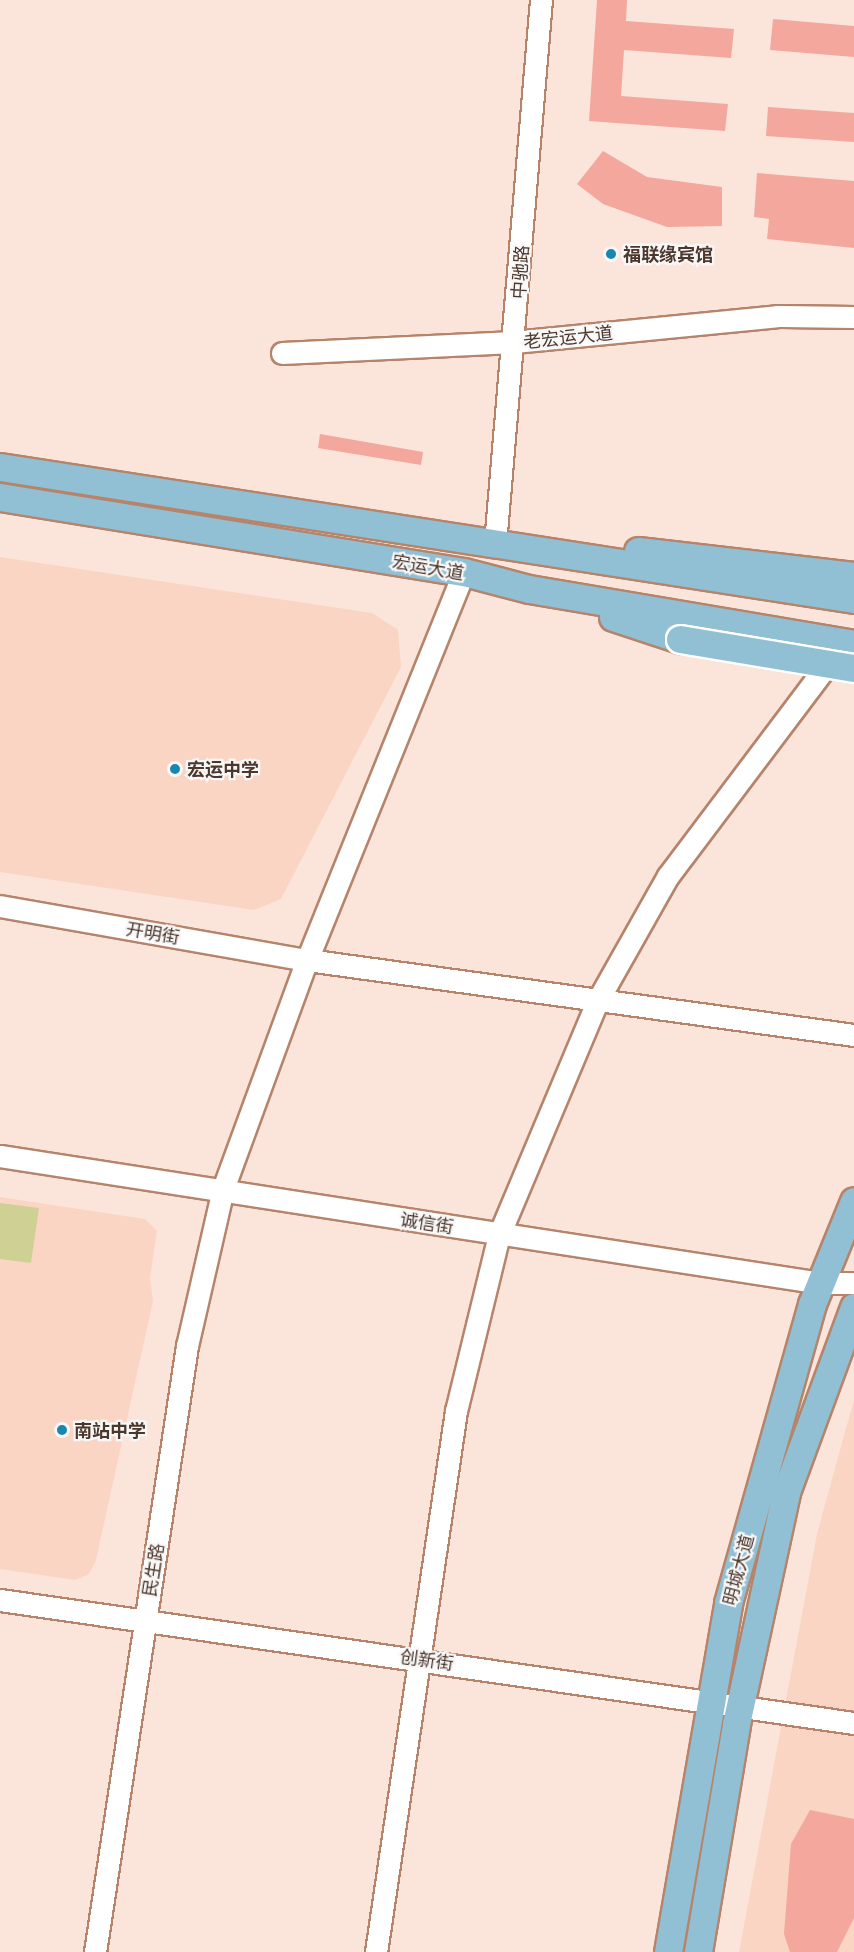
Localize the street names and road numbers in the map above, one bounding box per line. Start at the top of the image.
street label: 中驰路 [507,244,533,300]
street label: 老宏运大道 [522,322,614,352]
street label: 宏运大道 [391,550,465,584]
street label: 开明街 [125,918,181,948]
street label: 诚信街 [399,1208,455,1238]
street label: 明城大道 [718,1532,758,1608]
street label: 民生路 [138,1542,168,1598]
street label: 创新街 [399,1646,455,1674]

